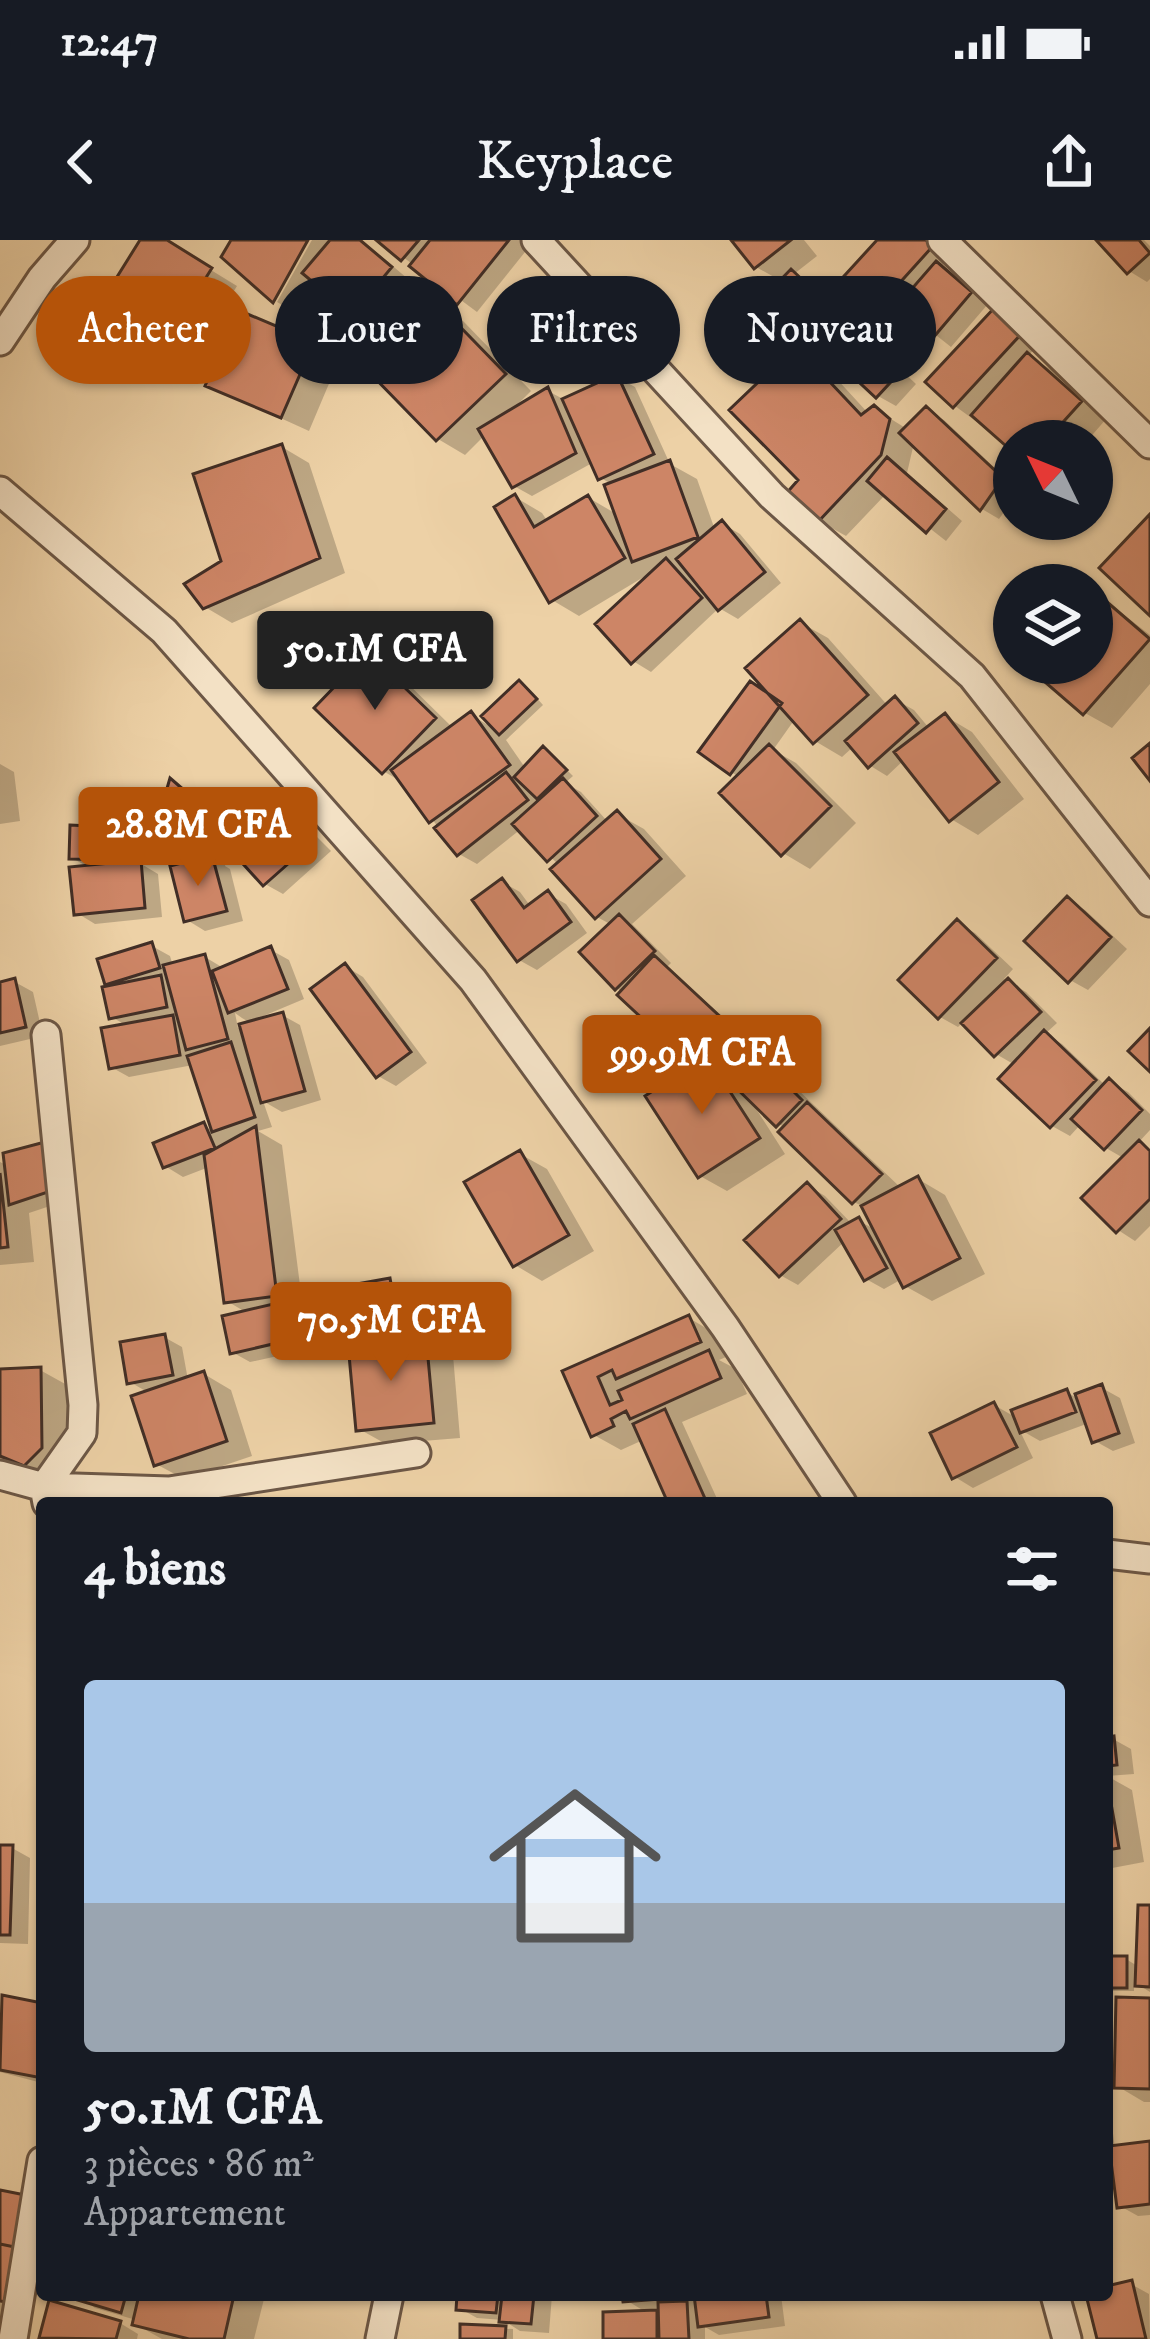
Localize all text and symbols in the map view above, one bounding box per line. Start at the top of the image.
text: 12:47 [60,14,159,70]
icon: back [48,129,114,195]
text: Keyplace [477,129,673,196]
icon: share [1036,129,1102,195]
chip: Acheter [36,276,251,384]
chip: Louer [275,276,463,384]
chip: Filtres [487,276,680,384]
chip: Nouveau [704,276,936,384]
north arrow [993,420,1113,540]
map controls [993,420,1113,684]
button: layers [993,564,1113,684]
pin: 50.1M CFA [238,611,512,713]
text: 50.1M CFA [284,625,466,674]
pin: 28.8M CFA [61,787,335,889]
text: 28.8M CFA [105,801,291,850]
pin: 99.9M CFA [565,1015,839,1117]
text: 99.9M CFA [609,1029,795,1078]
pin: 70.5M CFA [254,1282,528,1384]
text: 70.5M CFA [297,1296,485,1345]
icon: filters [999,1536,1065,1602]
text: 4 biens [84,1537,226,1601]
icon: home [467,1758,683,1974]
text: 50.1M CFA [84,2076,321,2140]
text: 3 pièces · 86 m² [84,2140,314,2189]
text: Appartement [84,2189,286,2238]

